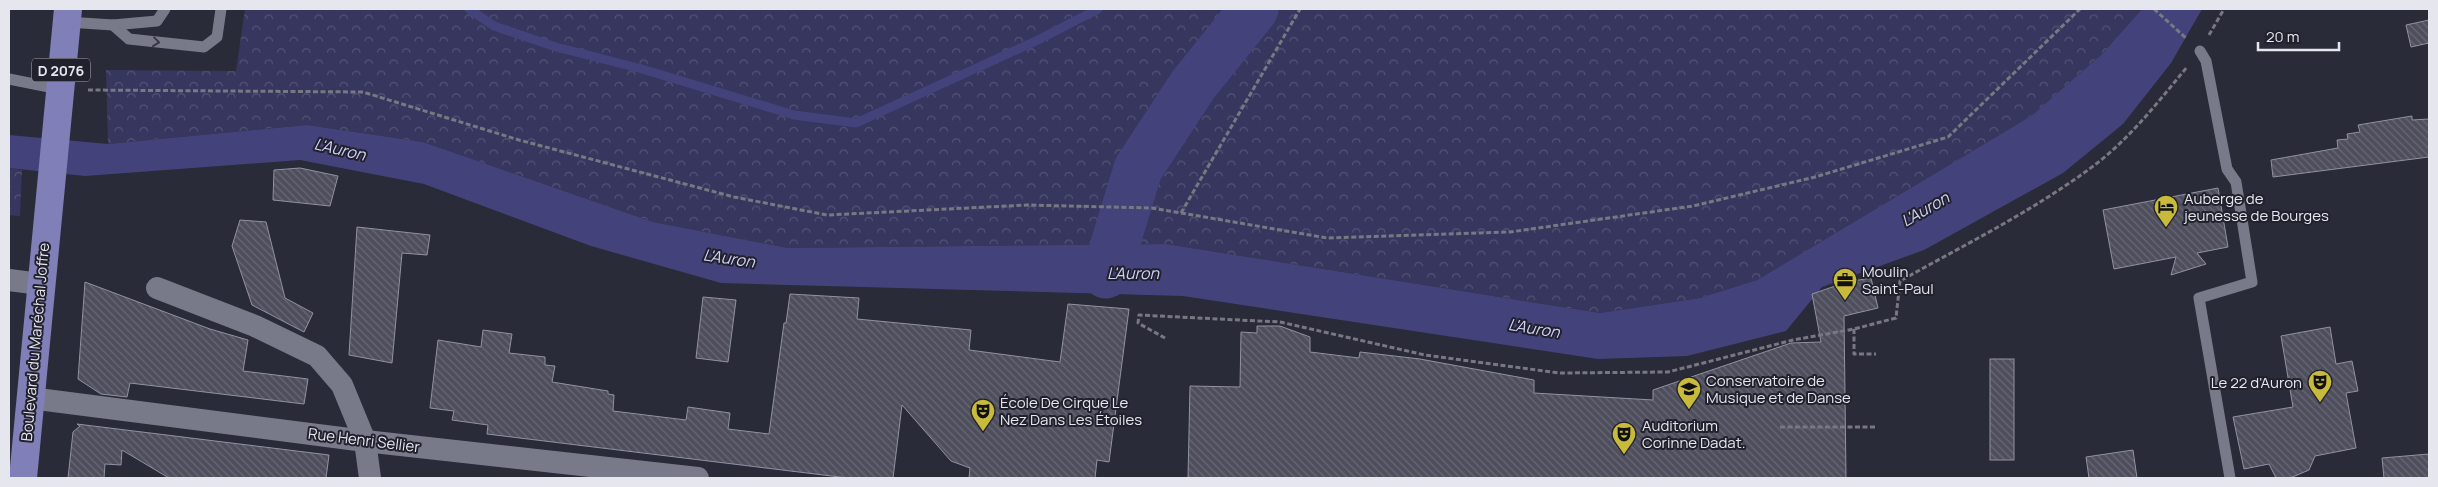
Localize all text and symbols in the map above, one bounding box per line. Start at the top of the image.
scale bar [2258,20,2339,52]
text: 20 m [2266,26,2299,47]
one-way arrow [153,36,161,47]
road number: D 2076 [32,58,90,82]
water label: L'Auron [312,132,368,166]
water label: L'Auron [1897,186,1953,232]
place label: Auberge de jeunesse de Bourges [2183,188,2329,226]
hotel icon: Auberge de jeunesse de Bourges [2153,194,2179,228]
street label: Boulevard du Maréchal Joffre [16,242,54,442]
water label: L'Auron [702,243,757,273]
place label: Moulin Saint-Paul [1862,261,1934,299]
water label: L'Auron [1107,262,1159,284]
office icon: Moulin Saint-Paul [1832,267,1858,301]
water label: L'Auron [1507,313,1562,343]
theatre icon: Le 22 d'Auron [2307,369,2333,403]
place label: Conservatoire de Musique et de Danse [1706,370,1851,408]
place label: Le 22 d'Auron [2211,372,2302,393]
school or university icon: Conservatoire de Musique et de Danse [1676,376,1702,410]
place label: École De Cirque Le Nez Dans Les Étoiles [1000,392,1142,430]
theatre icon: École De Cirque Le Nez Dans Les Étoiles [970,398,996,432]
place label: Auditorium Corinne Dadat. [1642,415,1746,453]
theatre icon: Auditorium Corinne Dadat. [1611,421,1637,455]
street label: Rue Henri Sellier [307,423,422,457]

